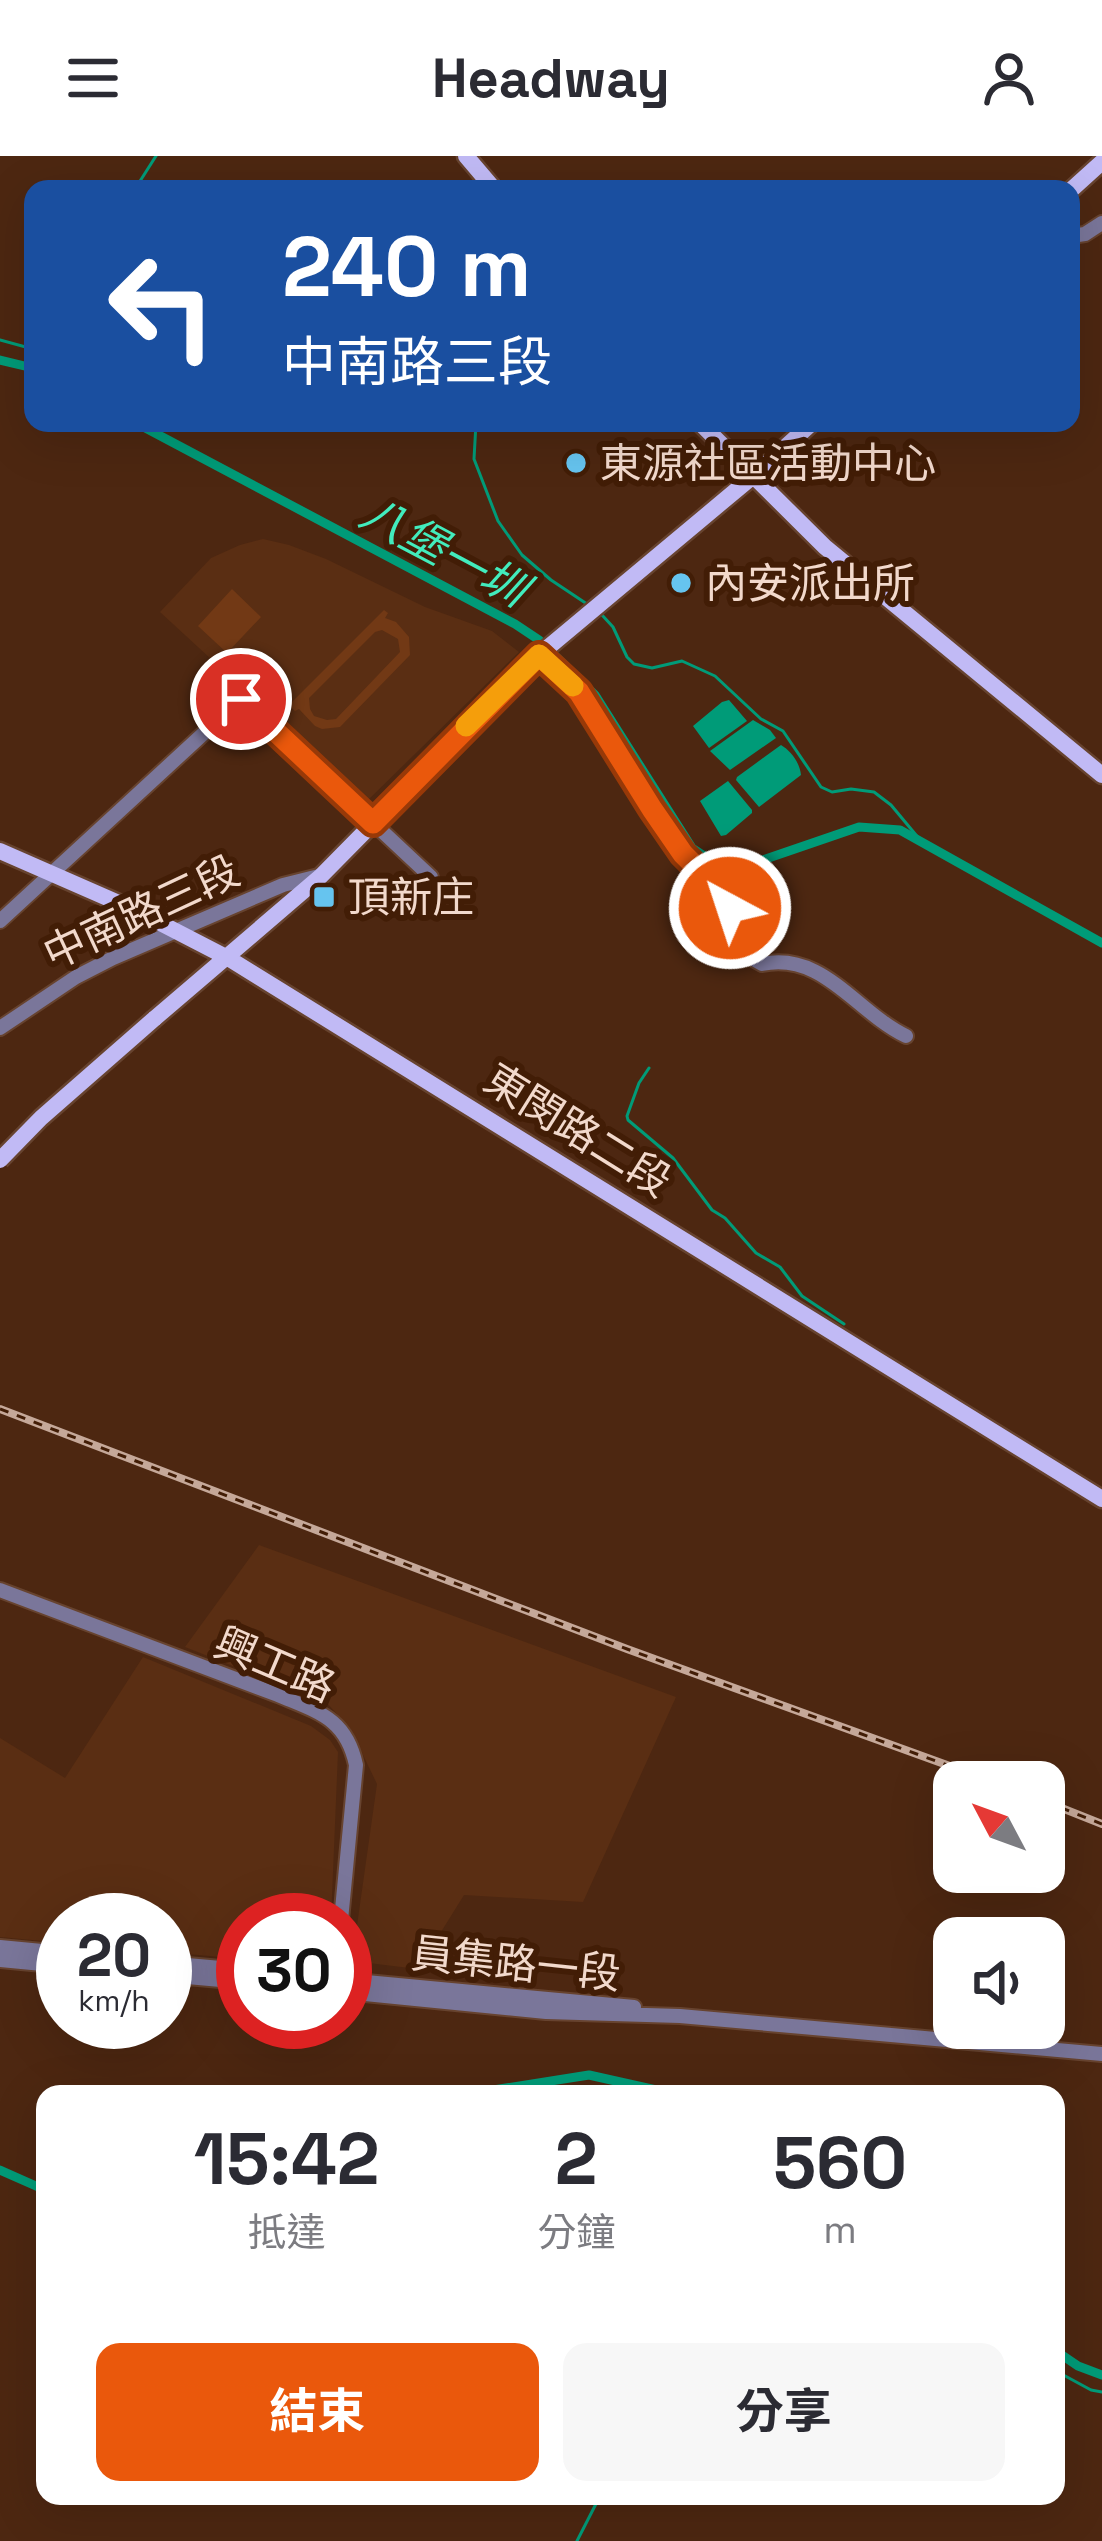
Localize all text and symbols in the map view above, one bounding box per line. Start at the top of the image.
text: Headway [432,44,670,113]
icon: menu [60,45,126,111]
icon: person [976,45,1042,111]
text: 240 m [282,213,531,321]
icon: left [84,228,240,384]
text: 中南路三段 [282,328,552,397]
place label: 東源社區活動中心 [600,437,936,490]
marker: 東源社區活動中心 [563,450,589,476]
water label: 八堡一圳 [351,484,542,622]
place label: 內安派出所 [705,557,915,610]
marker: 內安派出所 [668,570,694,596]
pin [190,648,292,750]
icon: arrive [208,666,274,732]
street label: 中南路三段 [35,844,248,981]
position arrow [667,845,793,971]
place label: 頂新庄 [348,871,474,924]
marker: 頂新庄 [311,884,337,910]
street label: 東閔路二段 [475,1052,681,1209]
street label: 興工路 [206,1615,343,1713]
north arrow [933,1761,1065,1893]
map controls [933,1761,1065,2049]
speed limit sign: 30 [216,1893,372,2049]
text: 20 [77,1917,151,1994]
button: sound [933,1917,1065,2049]
street label: 員集路一段 [409,1926,623,2001]
text: km/h [78,1981,150,2020]
text: 15:42 [194,2113,379,2205]
text: 2 [555,2113,598,2205]
text: 560 [773,2117,907,2209]
text: m [823,2205,857,2254]
text: 抵達 [248,2208,326,2257]
text: 分鐘 [537,2208,615,2257]
button: 結束 [96,2343,539,2481]
button: 分享 [563,2343,1005,2481]

